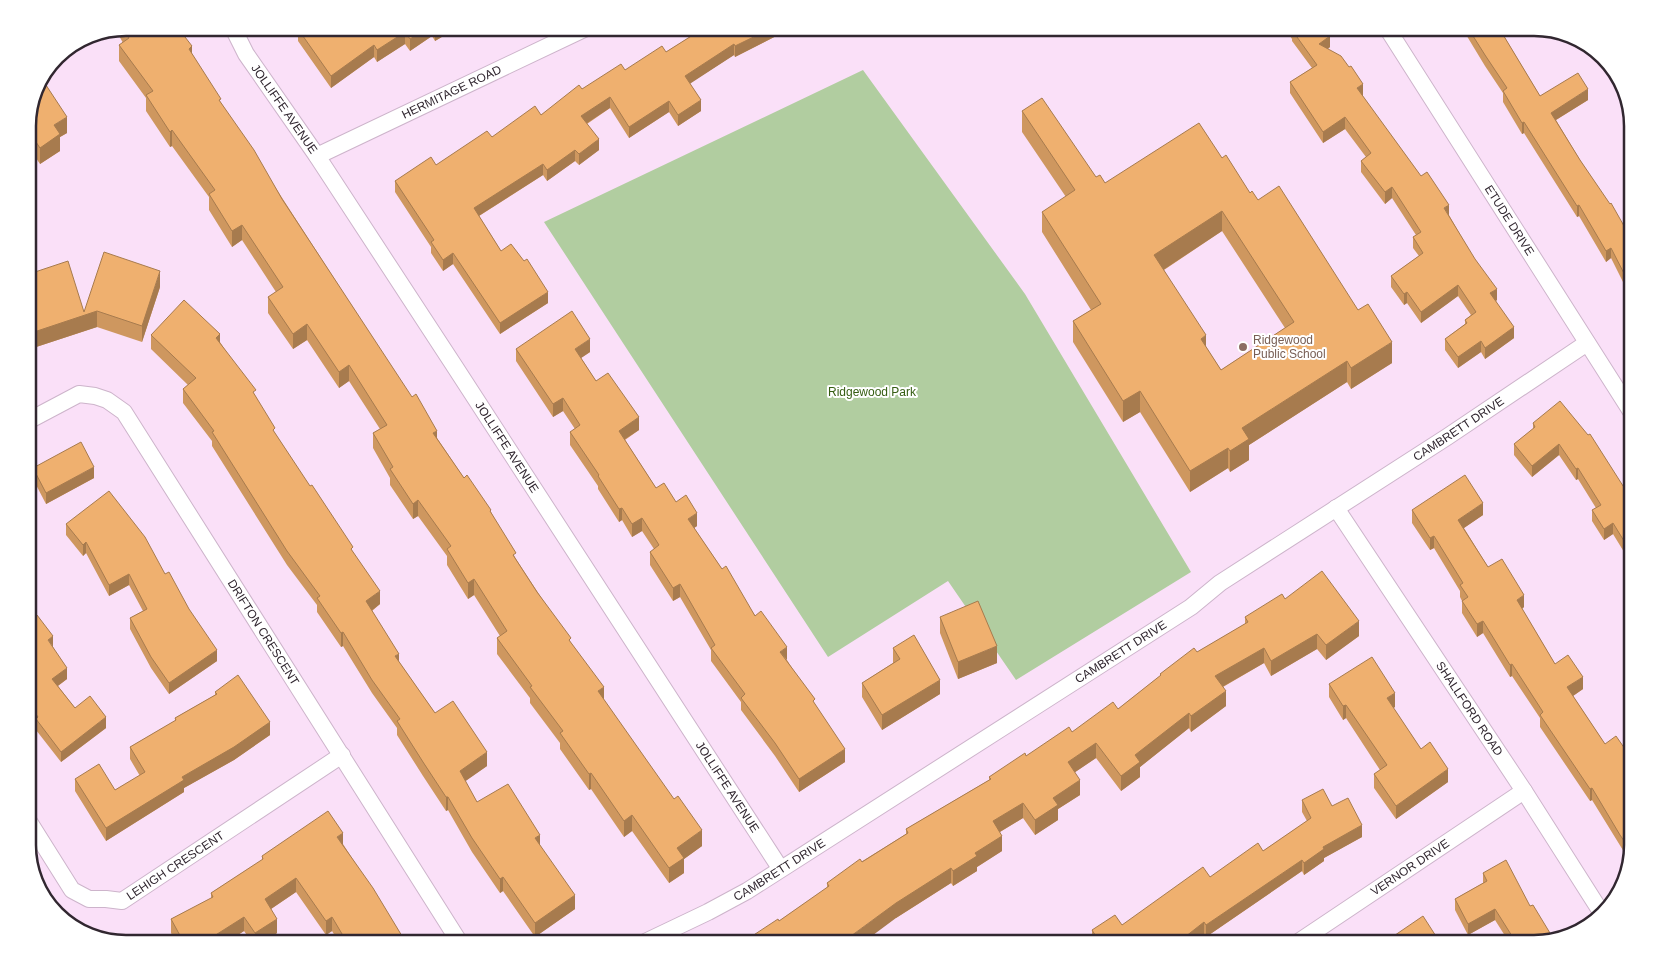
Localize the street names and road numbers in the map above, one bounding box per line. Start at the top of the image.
street label: JOLLIFFE AVENUE [248,61,320,156]
street label: HERMITAGE ROAD [400,62,504,122]
street label: ETUDE DRIVE [1482,183,1537,258]
street label: CAMBRETT DRIVE [1411,394,1507,464]
street label: JOLLIFFE AVENUE [472,399,542,495]
street label: DRIFTON CRESCENT [225,577,302,688]
street label: CAMBRETT DRIVE [1072,617,1169,686]
street label: SHALLFORD ROAD [1433,659,1506,759]
street label: JOLLIFFE AVENUE [693,739,762,835]
street label: LEHIGH CRESCENT [124,828,227,903]
street label: CAMBRETT DRIVE [731,836,828,904]
street label: VERNOR DRIVE [1368,836,1452,899]

